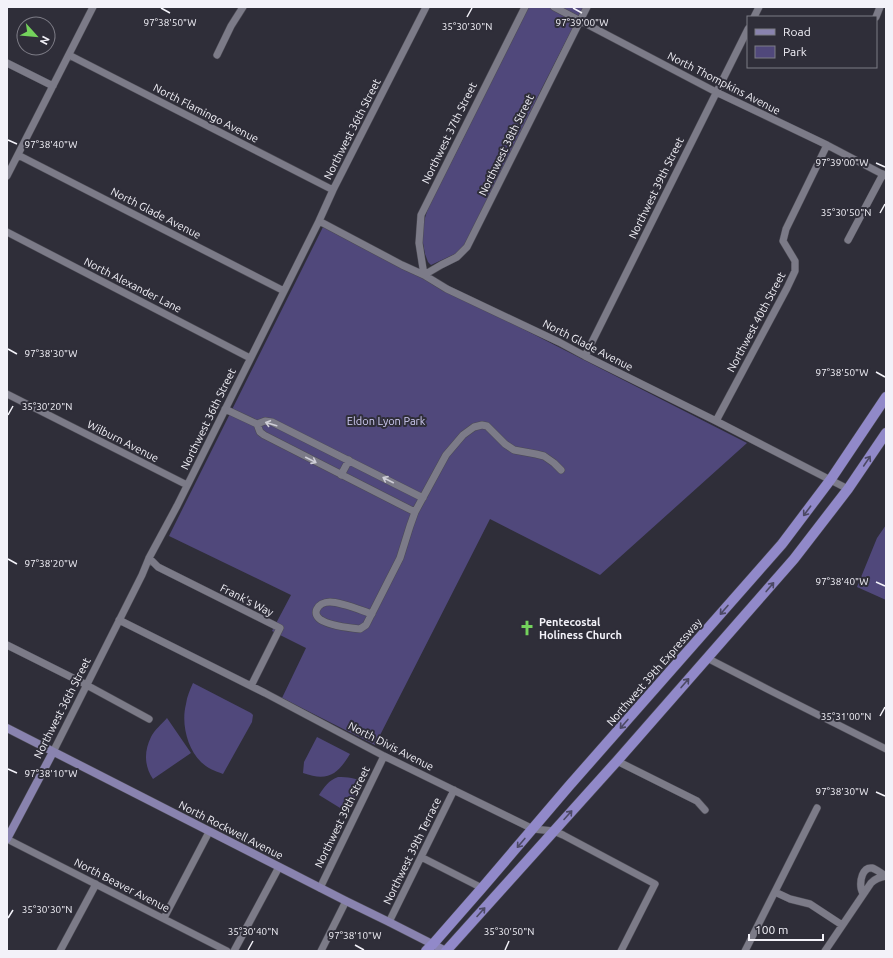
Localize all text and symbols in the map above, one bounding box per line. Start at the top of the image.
north arrow [16,16,56,56]
legend [747,16,877,68]
text: 97°38'50"W [144,17,196,28]
text: 97°39'00"W [556,17,608,28]
text: 35°30'30"N [442,21,492,32]
text: Road [783,25,811,38]
text: N [38,34,52,47]
text: Park [783,45,807,58]
street label: North Thompkins Avenue [665,49,783,117]
street label: Northwest 36th Street [321,76,383,181]
street label: Northwest 37th Street [419,80,479,186]
street label: North Flamingo Avenue [151,81,261,145]
street label: Northwest 38th Street [476,92,536,198]
street label: Northwest 39th Street [626,135,686,241]
text: 97°38'40"W [25,139,77,150]
text: 97°39'00"W [816,157,868,168]
street label: North Glade Avenue [109,185,203,241]
text: 35°30'50"N [821,207,871,218]
street label: North Alexander Lane [82,255,184,315]
street label: Northwest 40th Street [725,269,788,374]
street label: North Glade Avenue [541,317,635,373]
text: 97°38'30"W [25,348,77,359]
street label: Northwest 36th Street [178,366,238,472]
text: 97°38'50"W [816,367,868,378]
text: 35°30'20"N [22,401,72,412]
park label: Eldon Lyon Park [347,415,426,427]
street label: Wilburn Avenue [85,418,161,464]
one-way arrow [265,420,278,427]
one-way arrow [305,456,317,464]
one-way arrow [863,456,871,467]
one-way arrow [382,476,394,483]
one-way arrow [803,505,812,516]
text: 97°38'20"W [25,558,77,569]
text: 97°38'40"W [816,576,868,587]
street label: Frank's Way [218,581,276,619]
one-way arrow [765,582,775,592]
one-way arrow [720,605,729,615]
street label: Northwest 39th Expressway [604,615,704,728]
place label: Pentecostal Holiness Church [539,616,622,641]
church icon: Pentecostal Holiness Church [518,619,536,637]
street label: Northwest 36th Street [31,655,93,760]
one-way arrow [681,678,690,688]
text: 35°31'00"N [821,711,871,722]
one-way arrow [620,718,629,728]
street label: North Divis Avenue [346,719,436,773]
street label: Northwest 39th Street [312,764,372,870]
text: 97°38'10"W [25,768,77,779]
text: 97°38'30"W [816,786,868,797]
street label: Northwest 39th Terrace [381,796,443,906]
street label: North Rockwell Avenue [177,798,285,862]
one-way arrow [564,810,573,820]
one-way arrow [516,838,525,848]
street label: North Beaver Avenue [72,856,172,914]
text: 35°30'30"N [22,904,72,915]
one-way arrow [477,906,486,917]
scale bar [749,916,823,942]
text: 100 m [755,923,788,936]
text: 35°30'40"N [228,926,278,937]
text: 35°30'50"N [484,926,534,937]
text: 97°38'10"W [329,930,381,941]

